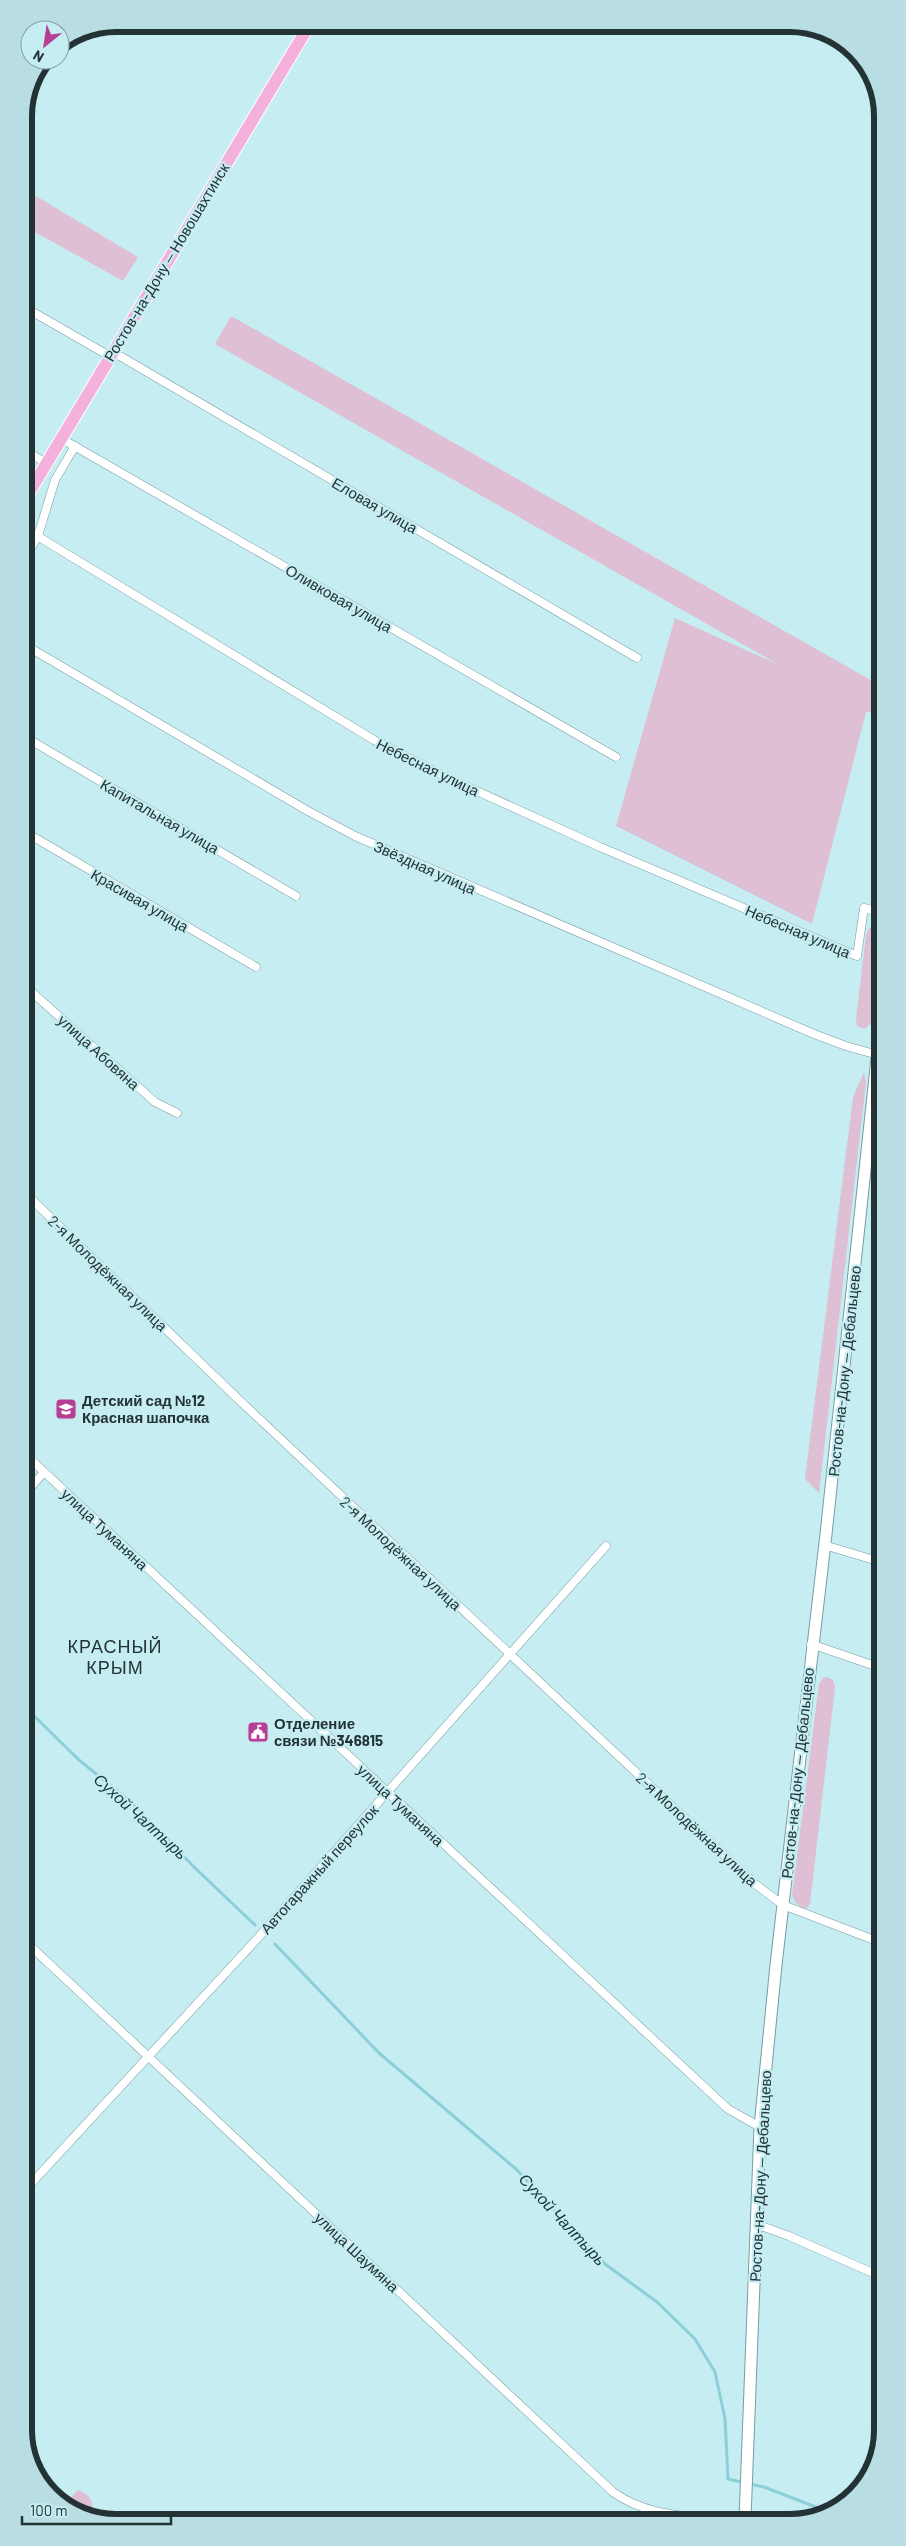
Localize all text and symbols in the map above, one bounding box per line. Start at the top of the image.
north arrow [20,20,70,70]
text: N [30,47,47,66]
street label: Ростов-на-Дону — Новошахтинск [100,159,233,364]
street label: Еловая улица [329,473,422,537]
street label: Оливковая улица [282,560,396,636]
street label: Небесная улица [374,734,483,800]
street label: Капитальная улица [97,775,223,858]
street label: Звёздная улица [371,836,479,898]
street label: Красивая улица [88,865,193,936]
street label: Небесная улица [743,901,854,961]
street label: улица Абовяна [54,1011,144,1094]
street label: 2-я Молодёжная улица [45,1211,172,1335]
street label: Ростов-на-Дону — Дебальцево [824,1265,864,1477]
place label: Детский сад №12 Красная шапочка [82,1391,210,1426]
school or university icon: Детский сад №12 Красная шапочка [54,1397,78,1421]
street label: улица Туманяна [58,1484,152,1574]
street label: 2-я Молодёжная улица [337,1492,466,1614]
district label: КРАСНЫЙ КРЫМ [68,1635,162,1678]
street label: Ростов-на-Дону — Дебальцево [777,1667,817,1879]
place label: Отделение связи №346815 [274,1714,383,1749]
public building icon: Отделение связи №346815 [246,1720,270,1744]
street label: улица Туманяна [354,1760,448,1850]
street label: 2-я Молодёжная улица [633,1768,762,1890]
water label: Сухой Чалтырь [90,1769,192,1863]
street label: Автогаражный переулок [256,1800,382,1937]
street label: Ростов-на-Дону — Дебальцево [745,2070,775,2282]
water label: Сухой Чалтырь [515,2169,611,2269]
street label: улица Шаумяна [311,2208,403,2296]
scale bar [22,2494,171,2526]
text: 100 m [30,2501,68,2519]

